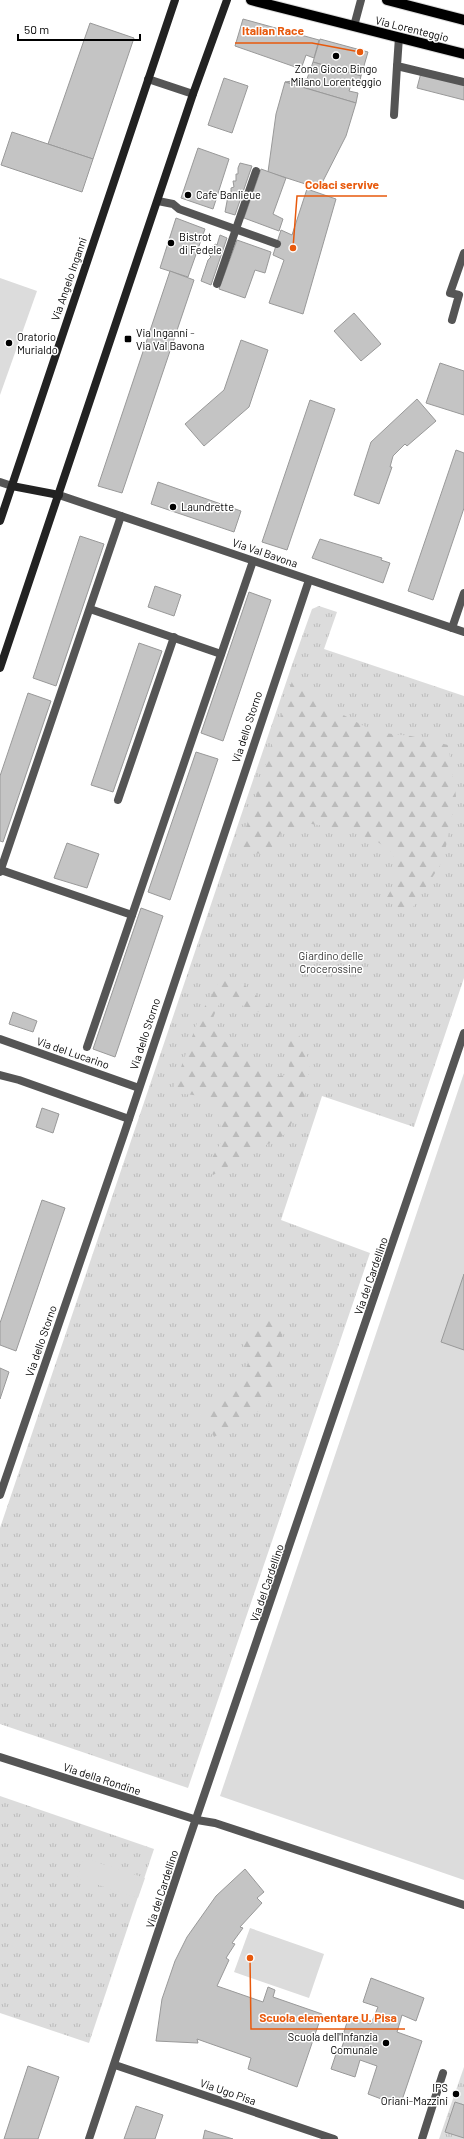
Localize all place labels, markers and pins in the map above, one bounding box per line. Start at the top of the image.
callout: Italian Race [235,19,312,43]
marker: Zona Gioco Bingo Milano Lorenteggio [331,51,341,61]
place label: Zona Gioco Bingo Milano Lorenteggio [290,62,382,88]
callout: Colaci servive [297,172,387,196]
place label: Cafe Banlieue [196,188,261,201]
marker: Cafe Banlieue [183,190,193,200]
place label: Bistrot di Fedele [179,230,222,256]
marker: Bistrot di Fedele [166,238,176,248]
place label: Via Inganni - Via Val Bavona [136,326,204,352]
place label: Oratorio Murialdo [17,330,58,356]
marker: Via Inganni - Via Val Bavona [123,334,133,344]
marker: Oratorio Murialdo [4,338,14,348]
place label: Laundrette [181,500,234,513]
marker: Laundrette [168,502,178,512]
callout: Scuola elementare U. Pisa [251,2005,405,2029]
place label: Scuola dell'Infanzia Comunale [288,2030,378,2056]
marker: Scuola dell'Infanzia Comunale [381,2038,391,2048]
place label: IPS Oriani-Mazzini [381,2081,448,2107]
marker: IPS Oriani-Mazzini [451,2089,461,2099]

